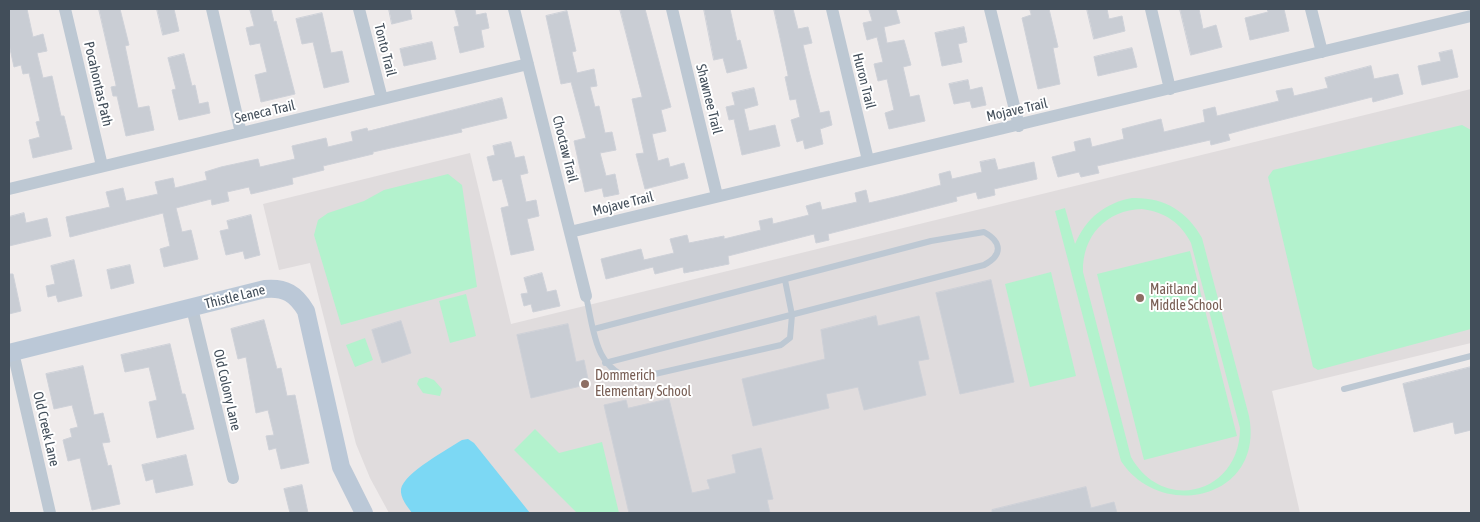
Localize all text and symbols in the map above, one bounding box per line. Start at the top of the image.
street label: Tonto Trail [370,22,400,78]
street label: Pocahontas Path [80,40,116,128]
street label: Huron Trail [849,51,879,111]
street label: Shawnee Trail [692,62,726,136]
street label: Mojave Trail [985,95,1049,125]
street label: Seneca Trail [233,97,297,127]
street label: Choctaw Trail [549,114,581,184]
street label: Mojave Trail [591,188,655,220]
street label: Thistle Lane [203,281,267,313]
place label: Maitland Middle School [1150,282,1222,314]
marker: Maitland Middle School [1134,292,1146,304]
street label: Old Colony Lane [209,348,245,432]
place label: Dommerich Elementary School [595,368,691,401]
marker: Dommerich Elementary School [579,378,591,390]
street label: Old Creek Lane [29,390,63,468]

